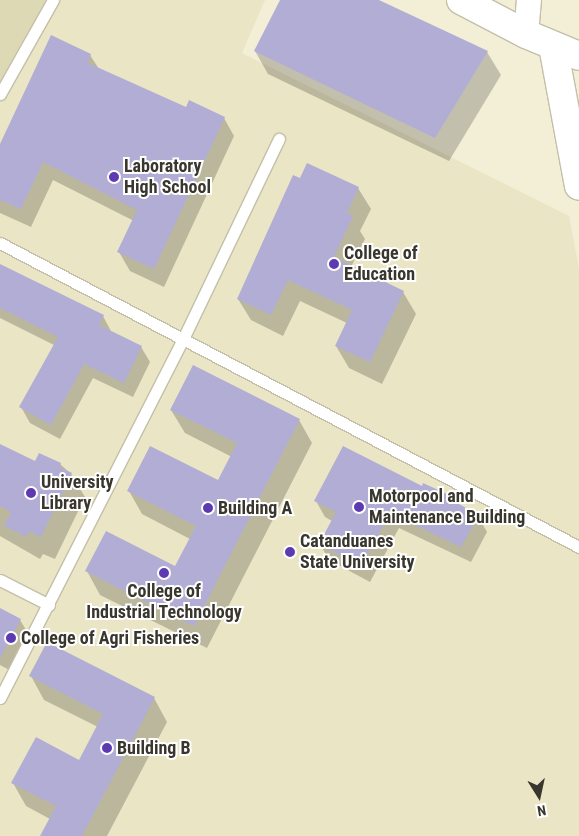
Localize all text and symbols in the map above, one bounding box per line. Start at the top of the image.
place label: Laboratory High School [124,156,211,198]
marker: Laboratory High School [108,171,120,183]
place label: College of Education [344,243,418,286]
marker: College of Education [328,258,340,270]
place label: University Library [41,472,113,514]
place label: Motorpool and Maintenance Building [369,486,525,528]
marker: University Library [25,487,37,499]
place label: Building A [218,497,292,519]
marker: Motorpool and Maintenance Building [353,501,365,513]
marker: Building A [202,502,214,514]
place label: Catanduanes State University [300,531,414,574]
marker: Catanduanes State University [284,546,296,558]
marker: College of Industrial Technology [158,567,170,579]
place label: College of Industrial Technology [86,581,242,624]
place label: College of Agri Fisheries [21,627,199,649]
marker: College of Agri Fisheries [5,632,17,644]
place label: Building B [117,737,191,759]
marker: Building B [101,742,113,754]
north arrow [514,771,564,821]
text: N [536,802,547,819]

